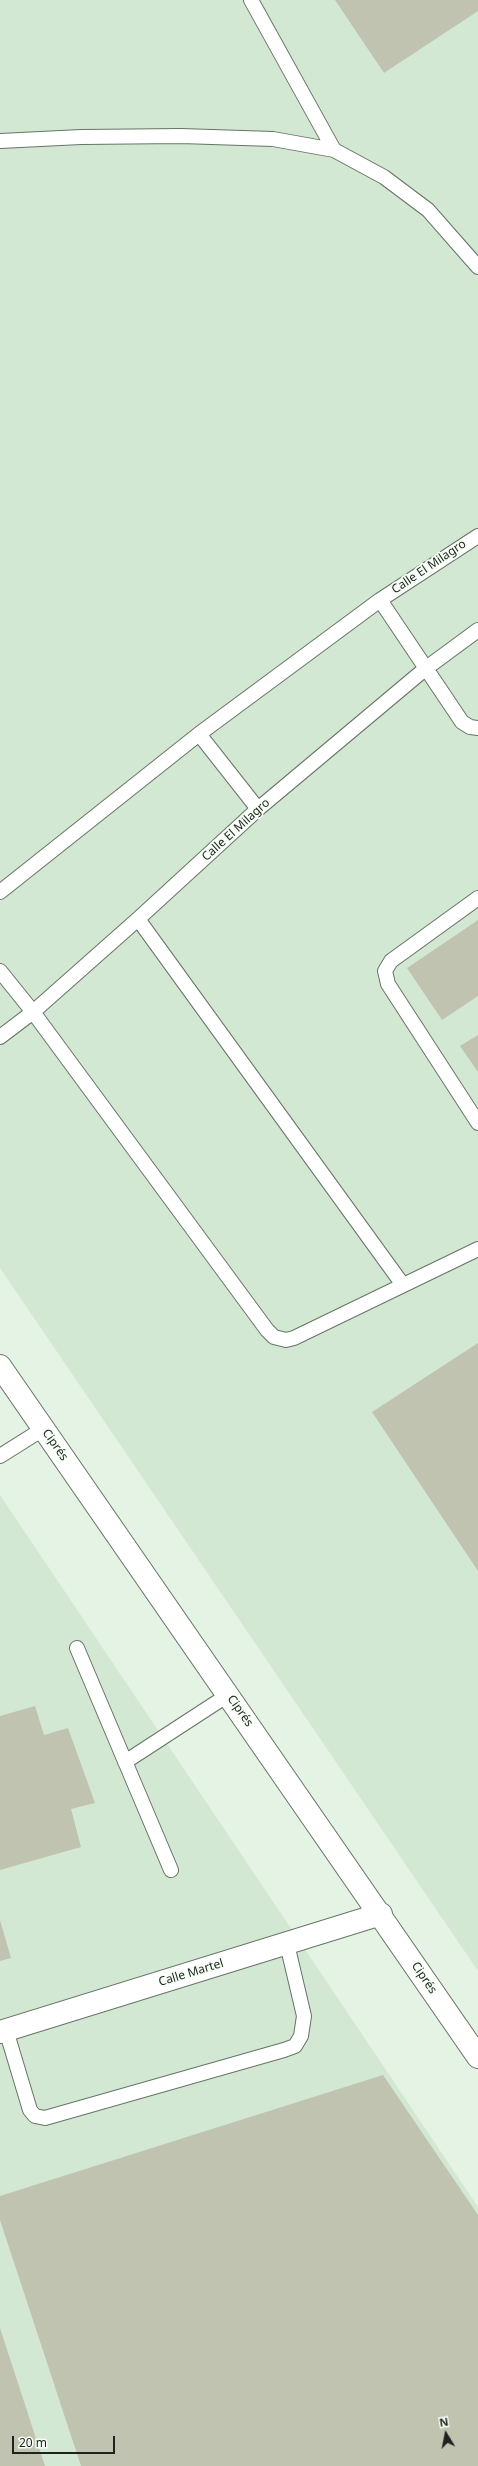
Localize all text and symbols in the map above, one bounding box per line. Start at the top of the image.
street label: Calle El Milagro [389,537,469,597]
street label: Calle El Milagro [199,796,273,864]
street label: Ciprés [39,1426,71,1464]
street label: Ciprés [224,1692,256,1730]
street label: Calle Martel [157,1956,225,1990]
street label: Ciprés [408,1959,440,1997]
north arrow [426,2414,466,2454]
text: N [438,2414,450,2430]
scale bar [14,2428,117,2454]
text: 20 m [19,2434,47,2451]

